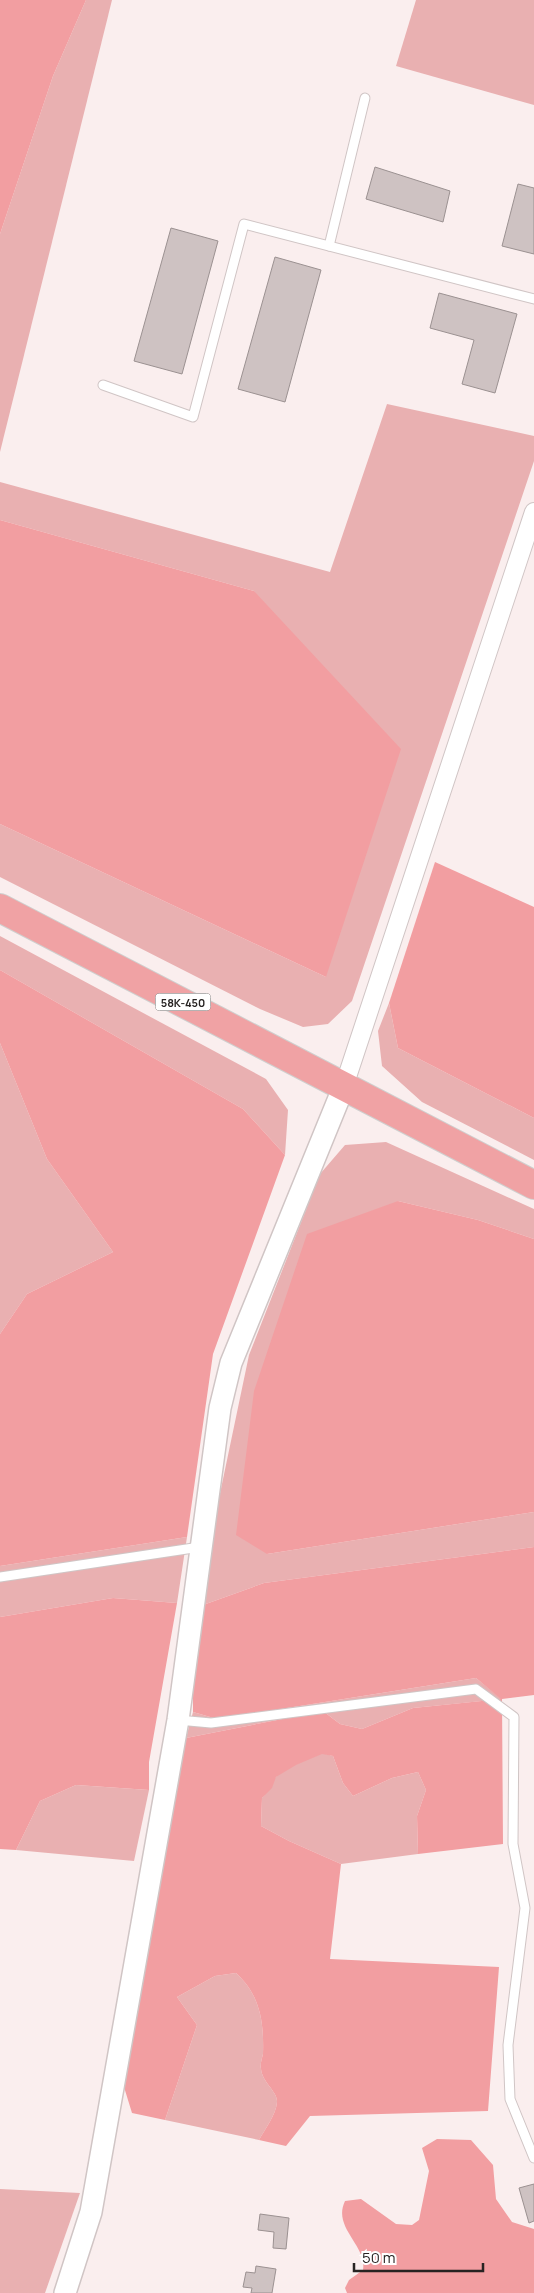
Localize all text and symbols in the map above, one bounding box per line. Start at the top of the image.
road number: 58К-450 [156,994,210,1010]
scale bar [354,2240,483,2272]
text: 50 m [362,2247,396,2268]

